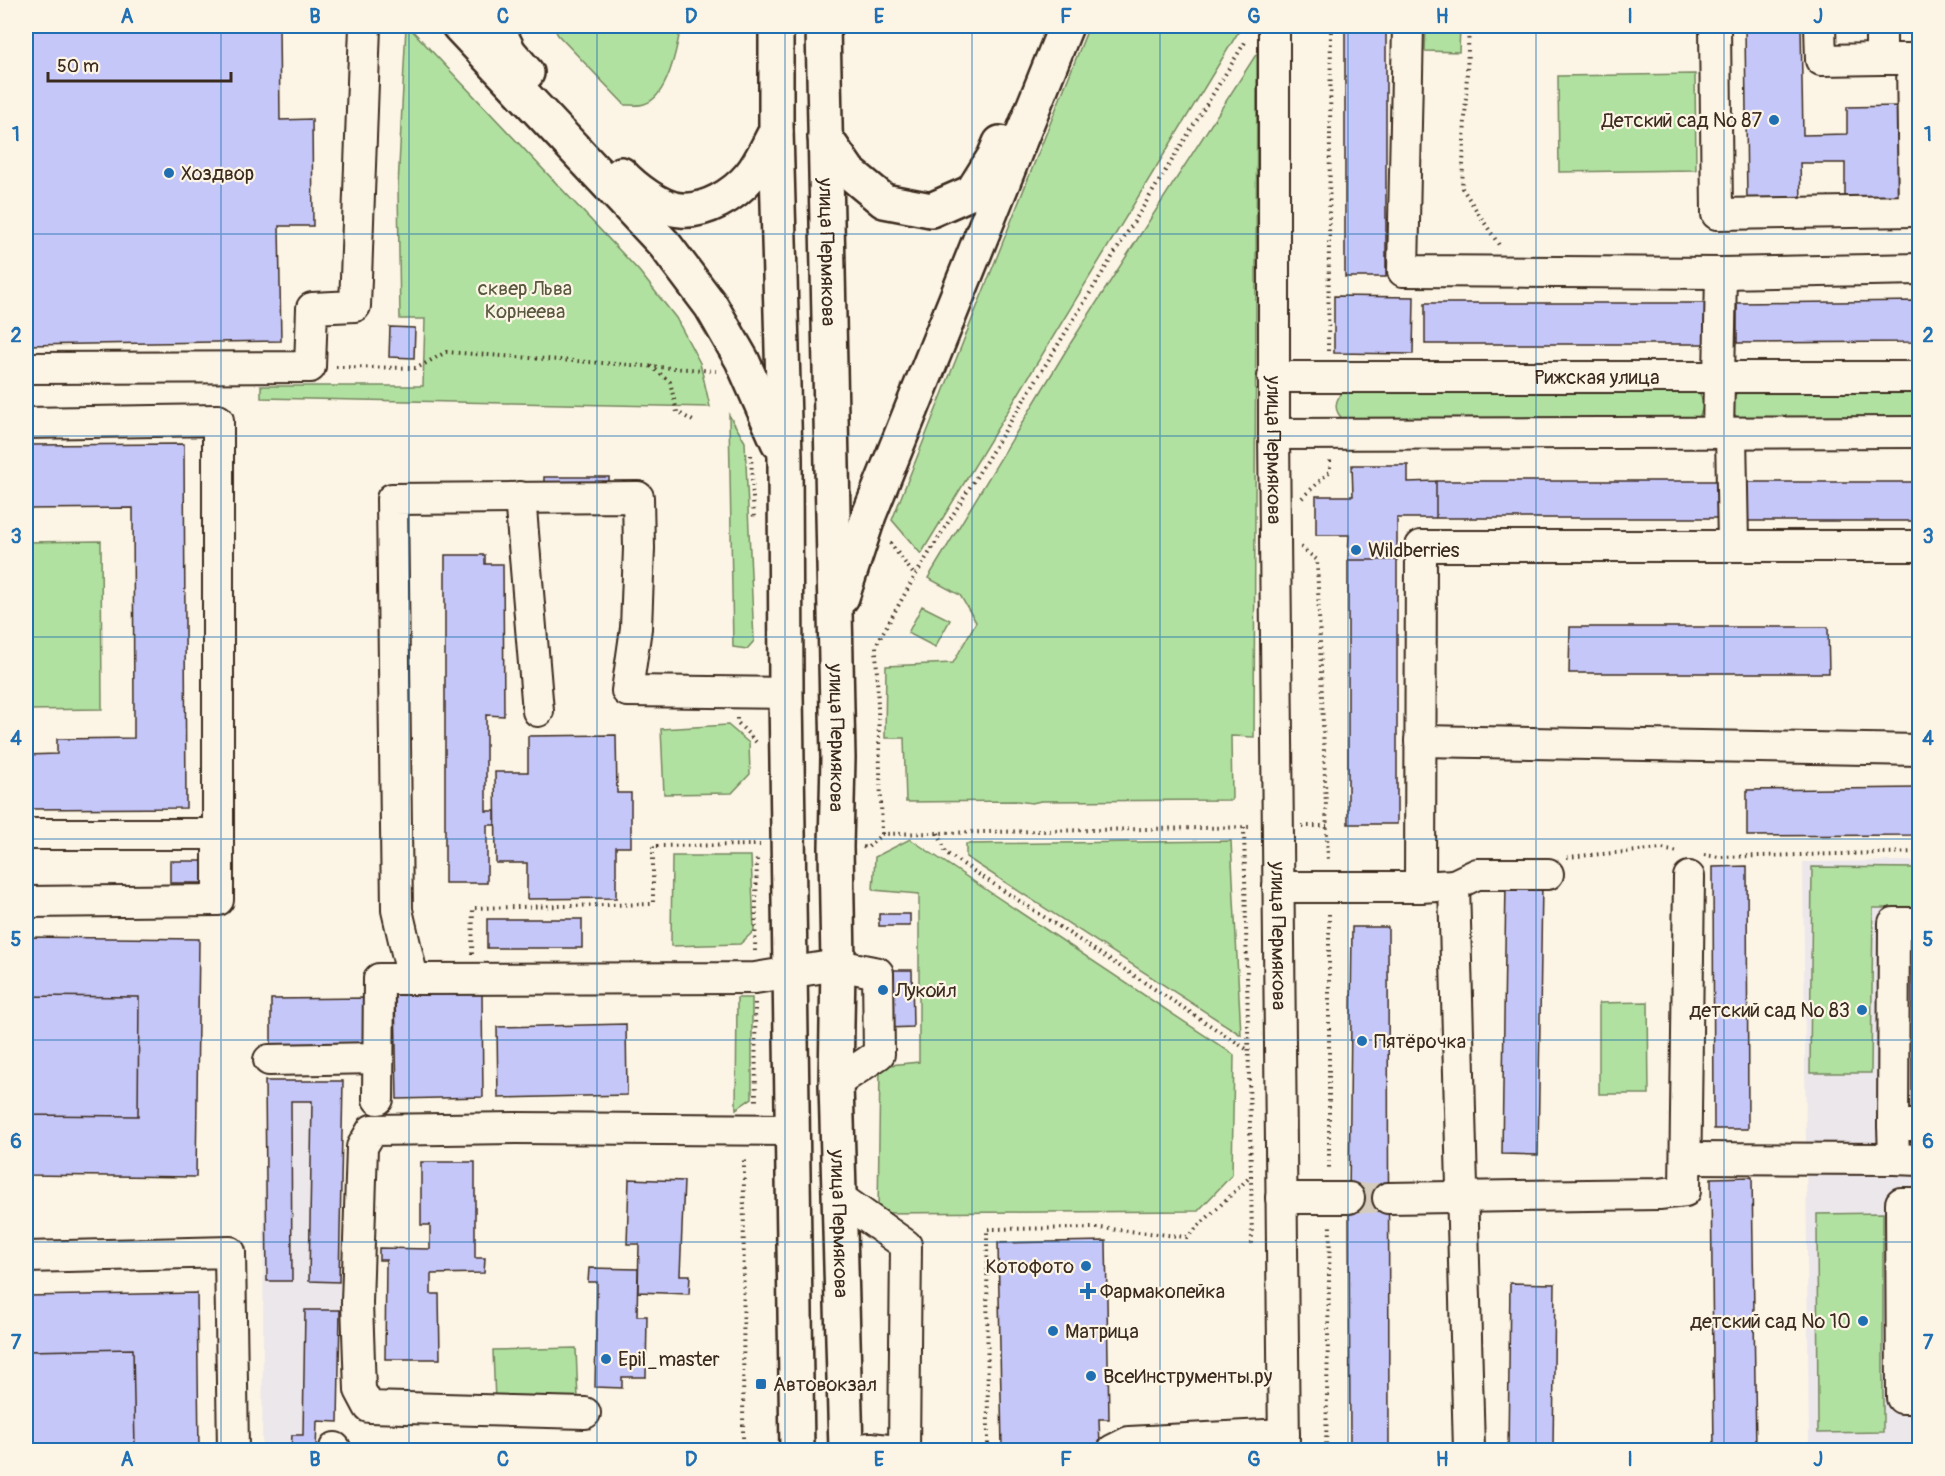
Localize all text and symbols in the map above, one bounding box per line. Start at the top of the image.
text: A [121,4,134,29]
text: B [309,4,321,29]
text: C [497,4,509,29]
text: D [685,4,698,29]
text: E [874,4,885,29]
text: F [1060,4,1072,29]
text: G [1247,4,1261,29]
text: H [1436,4,1449,29]
text: I [1627,4,1633,29]
text: J [1813,4,1823,29]
scale bar [48,45,231,83]
text: 50 m [57,55,99,78]
place label: Детский сад № 87 [1601,108,1762,133]
marker: Детский сад № 87 [1767,113,1781,127]
text: 1 [12,122,20,147]
text: 1 [1924,122,1932,147]
place label: Хоздвор [181,161,254,186]
marker: Хоздвор [162,166,176,180]
street label: улица Пермякова [813,177,841,326]
park label: сквер Льва Корнеева [478,276,572,324]
text: 2 [10,323,22,348]
text: 2 [1922,323,1934,348]
street label: Рижская улица [1534,365,1660,390]
street label: улица Пермякова [1261,375,1287,524]
text: 3 [10,524,22,549]
text: 3 [1922,524,1934,549]
place label: Wildberries [1368,538,1460,563]
marker: Wildberries [1349,543,1363,557]
street label: улица Пермякова [823,662,850,812]
text: 4 [10,726,22,751]
text: 4 [1922,726,1934,751]
street label: улица Пермякова [1265,861,1292,1010]
text: 5 [11,927,22,952]
text: 5 [1923,927,1934,952]
place label: Лукойл [894,978,957,1003]
marker: Лукойл [876,983,890,997]
place label: детский сад № 83 [1689,998,1850,1023]
marker: детский сад № 83 [1855,1003,1869,1017]
place label: Пятёрочка [1374,1029,1466,1054]
marker: Пятёрочка [1355,1034,1369,1048]
text: 6 [10,1129,22,1154]
text: 6 [1922,1129,1934,1154]
street label: улица Пермякова [825,1148,854,1298]
place label: Котофото [985,1254,1074,1279]
marker: Котофото [1079,1259,1093,1273]
place label: Фармакопейка [1100,1279,1225,1304]
marker: Фармакопейка [1081,1284,1095,1298]
place label: детский сад № 10 [1690,1309,1851,1334]
marker: детский сад № 10 [1856,1314,1870,1328]
place label: Матрица [1065,1319,1139,1344]
marker: Матрица [1046,1324,1060,1338]
text: 7 [11,1330,22,1355]
text: 7 [1923,1330,1934,1355]
place label: Epil_master [618,1347,720,1372]
marker: Epil_master [599,1352,613,1366]
place label: ВсеИнструменты.ру [1103,1364,1273,1389]
marker: ВсеИнструменты.ру [1084,1369,1098,1383]
place label: Автовокзал [773,1372,877,1397]
marker: Автовокзал [754,1377,768,1391]
text: A [121,1447,134,1472]
text: B [309,1447,321,1472]
text: C [497,1447,509,1472]
text: D [685,1447,698,1472]
text: E [874,1447,885,1472]
text: F [1060,1447,1072,1472]
text: G [1247,1447,1261,1472]
text: H [1436,1447,1449,1472]
text: I [1627,1447,1633,1472]
text: J [1813,1447,1823,1472]

